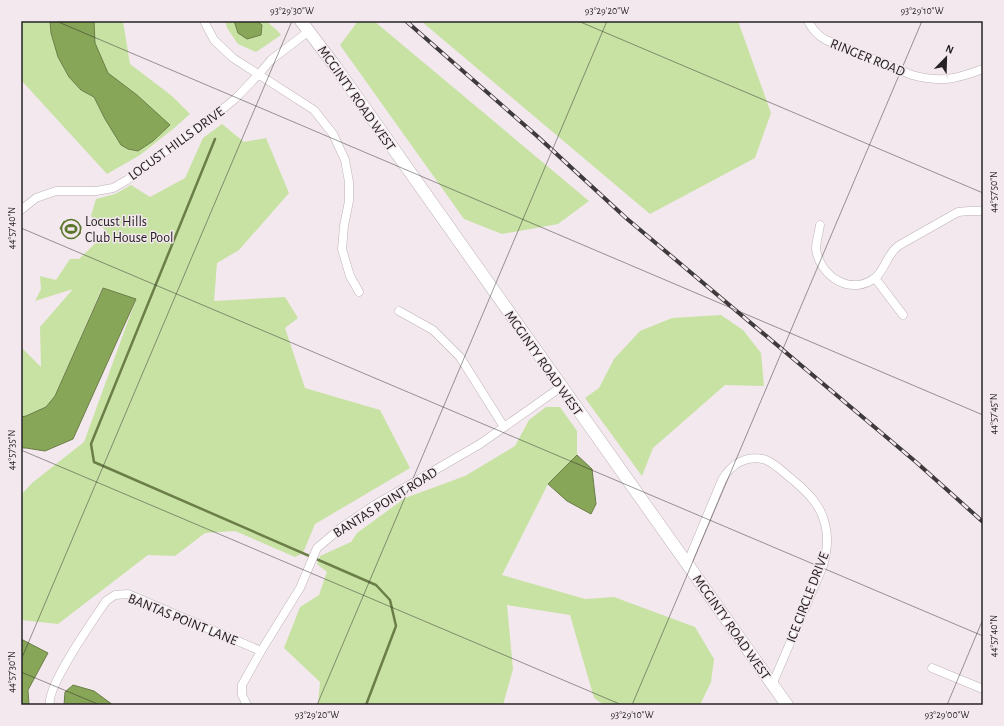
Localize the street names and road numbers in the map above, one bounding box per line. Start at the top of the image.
street label: RINGER ROAD [828,37,907,79]
street label: MCGINTY ROAD WEST [315,44,398,154]
street label: LOCUST HILLS DRIVE [126,104,227,183]
street label: MCGINTY ROAD WEST [502,309,585,419]
street label: BANTAS POINT ROAD [331,465,440,541]
street label: ICE CIRCLE DRIVE [784,550,832,645]
street label: MCGINTY ROAD WEST [690,573,773,683]
street label: BANTAS POINT LANE [126,592,240,648]

